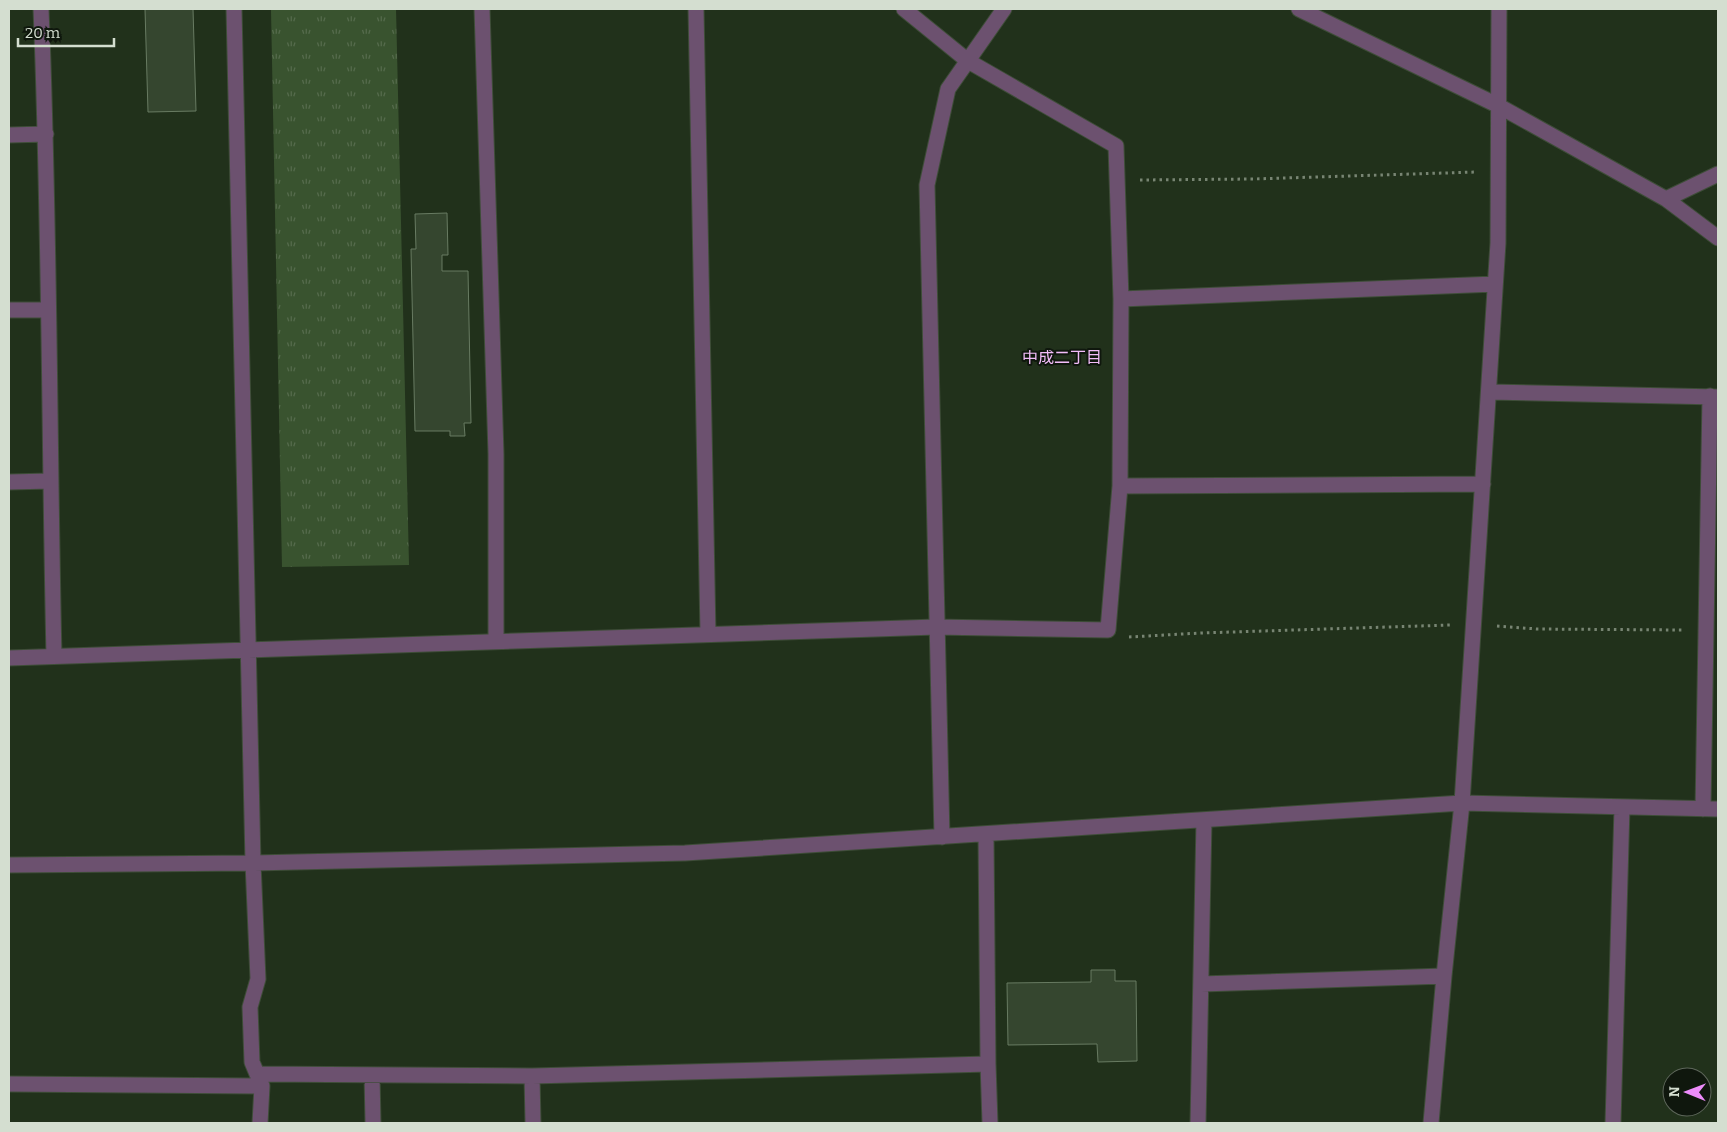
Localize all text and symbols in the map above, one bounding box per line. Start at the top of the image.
scale bar [18,15,114,47]
text: 20 m [25,24,61,42]
district label: 中成二丁目 [1022,348,1102,367]
north arrow [1662,1067,1712,1117]
text: N [1666,1086,1683,1097]

